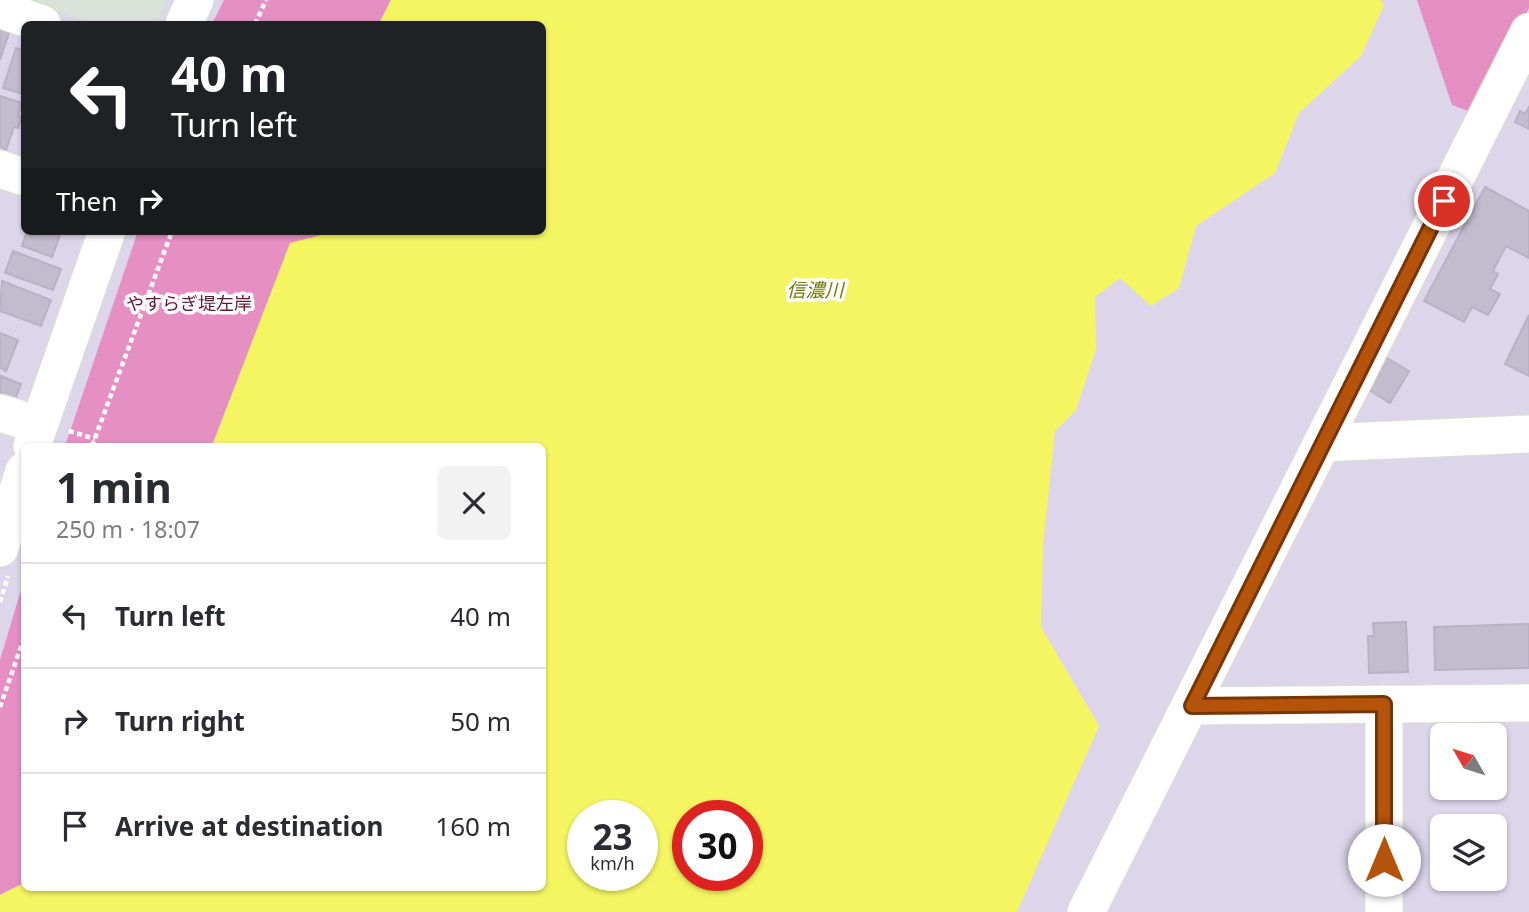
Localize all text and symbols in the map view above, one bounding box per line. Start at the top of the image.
text: 40 m [171,40,288,106]
icon: left [56,49,147,140]
text: Turn left [171,103,297,146]
pin [1414,171,1474,231]
icon: right [131,182,169,220]
icon: arrive [1425,182,1463,220]
text: Then [56,183,117,219]
water label: 信濃川 [786,277,845,303]
park label: やすらぎ堤左岸 [126,291,252,315]
text: 1 min [56,458,172,515]
button: close [437,466,511,540]
text: 250 m · 18:07 [56,513,200,545]
icon: left [56,597,94,635]
text: Turn left [115,598,226,634]
text: 40 m [450,598,511,634]
icon: right [56,702,94,740]
text: Turn right [115,703,245,739]
text: 50 m [450,703,511,739]
north arrow [1430,723,1507,800]
map controls [1430,723,1507,891]
speed limit sign: 30 [672,800,763,891]
icon: arrive [56,807,94,845]
text: Arrive at destination [115,808,384,844]
text: 160 m [435,808,511,844]
text: 23 [592,813,633,860]
button: layers [1430,814,1507,891]
position arrow [1347,823,1421,897]
text: km/h [590,851,635,875]

